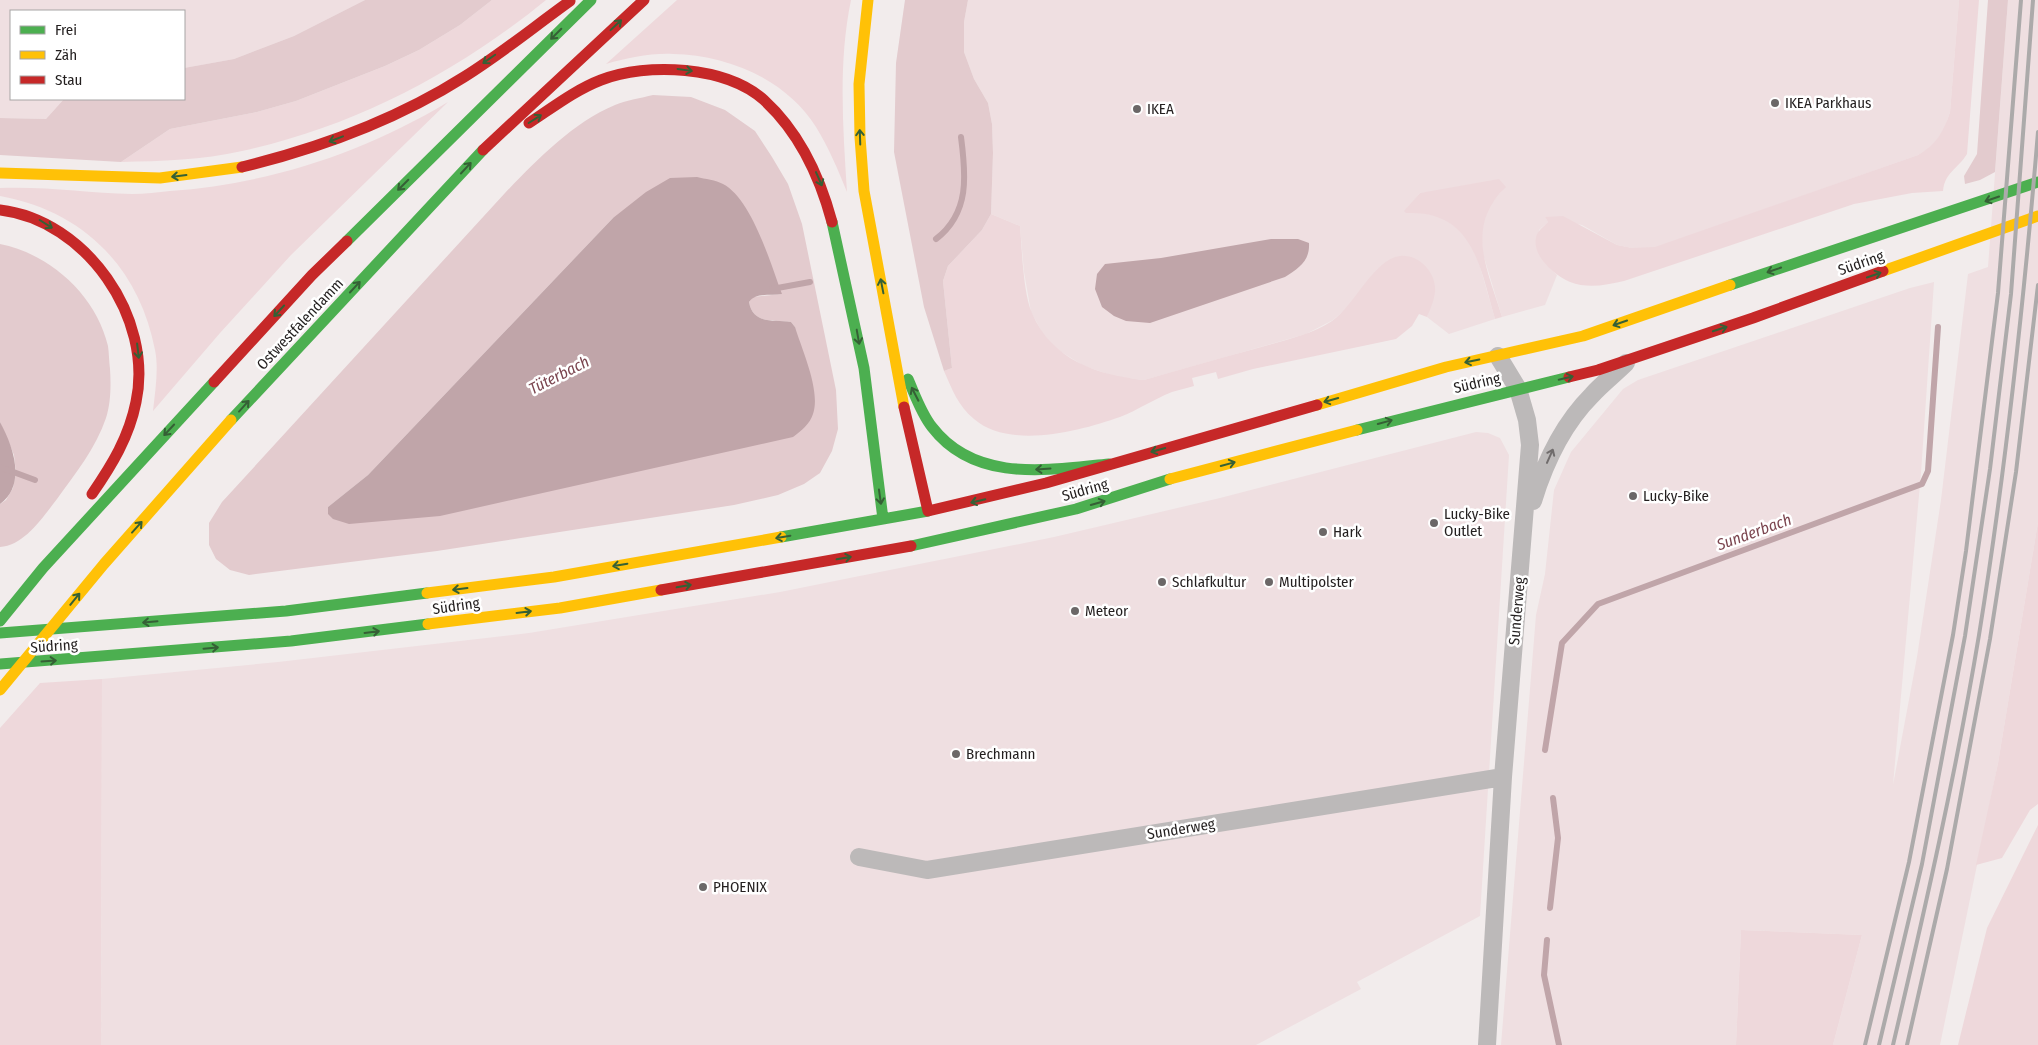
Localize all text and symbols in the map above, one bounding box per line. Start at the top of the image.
legend [10,10,185,100]
one-way arrow [610,19,623,31]
text: Frei [55,21,77,39]
one-way arrow [550,28,562,40]
text: Zäh [55,46,77,64]
one-way arrow [482,54,496,64]
one-way arrow [677,65,693,75]
text: Stau [55,71,82,89]
place label: IKEA Parkhaus [1785,94,1871,112]
marker: IKEA Parkhaus [1769,97,1781,109]
place label: IKEA [1147,100,1174,118]
marker: IKEA [1131,103,1143,115]
one-way arrow [528,114,542,124]
one-way arrow [855,129,865,145]
one-way arrow [329,134,344,144]
one-way arrow [460,162,472,175]
one-way arrow [171,171,187,181]
one-way arrow [814,171,824,186]
one-way arrow [397,179,409,192]
one-way arrow [1985,195,2000,204]
one-way arrow [38,220,52,230]
street label: Südring [1836,247,1886,279]
one-way arrow [1766,266,1782,276]
one-way arrow [1865,270,1881,279]
street label: Ostwestfalendamm [253,275,347,373]
one-way arrow [877,278,887,294]
one-way arrow [349,281,361,294]
one-way arrow [273,304,285,317]
one-way arrow [1613,319,1628,328]
one-way arrow [1712,324,1728,333]
one-way arrow [853,328,863,344]
one-way arrow [133,343,143,359]
water label: Tüterbach [526,352,592,398]
one-way arrow [1464,357,1480,366]
street label: Südring [1452,369,1502,397]
one-way arrow [1557,373,1573,382]
one-way arrow [910,387,919,402]
one-way arrow [1324,395,1340,405]
one-way arrow [239,399,250,412]
one-way arrow [1376,417,1392,426]
one-way arrow [163,424,175,437]
one-way arrow [1151,446,1167,456]
one-way arrow [1546,449,1556,464]
one-way arrow [1219,459,1235,468]
one-way arrow [1036,465,1052,474]
street label: Südring [1060,475,1110,505]
place label: Lucky-Bike [1643,487,1709,505]
one-way arrow [875,489,885,505]
marker: Lucky-Bike [1627,490,1639,502]
one-way arrow [971,496,987,506]
one-way arrow [1090,497,1106,507]
place label: Lucky-Bike Outlet [1444,505,1510,540]
water label: Sunderbach [1713,510,1794,555]
marker: Lucky-Bike Outlet [1428,517,1440,529]
one-way arrow [131,521,142,534]
place label: Hark [1333,523,1362,541]
marker: Hark [1317,526,1329,538]
one-way arrow [776,532,792,542]
one-way arrow [836,552,852,562]
one-way arrow [613,561,629,571]
place label: Schlafkultur [1172,573,1247,591]
place label: Multipolster [1279,573,1354,591]
marker: Schlafkultur [1156,576,1168,588]
marker: Multipolster [1263,576,1275,588]
street label: Sunderweg [1505,576,1529,646]
one-way arrow [676,580,692,590]
one-way arrow [452,585,468,595]
one-way arrow [70,592,81,605]
street label: Südring [431,594,481,618]
place label: Meteor [1085,602,1129,620]
marker: Meteor [1069,605,1081,617]
one-way arrow [516,607,532,617]
one-way arrow [142,617,158,627]
one-way arrow [364,627,380,637]
street label: Südring [30,635,78,657]
one-way arrow [202,643,218,653]
one-way arrow [40,656,56,666]
place label: Brechmann [966,745,1035,763]
marker: Brechmann [950,748,962,760]
street label: Sunderweg [1146,815,1216,843]
place label: PHOENIX [713,878,767,896]
marker: PHOENIX [697,881,709,893]

